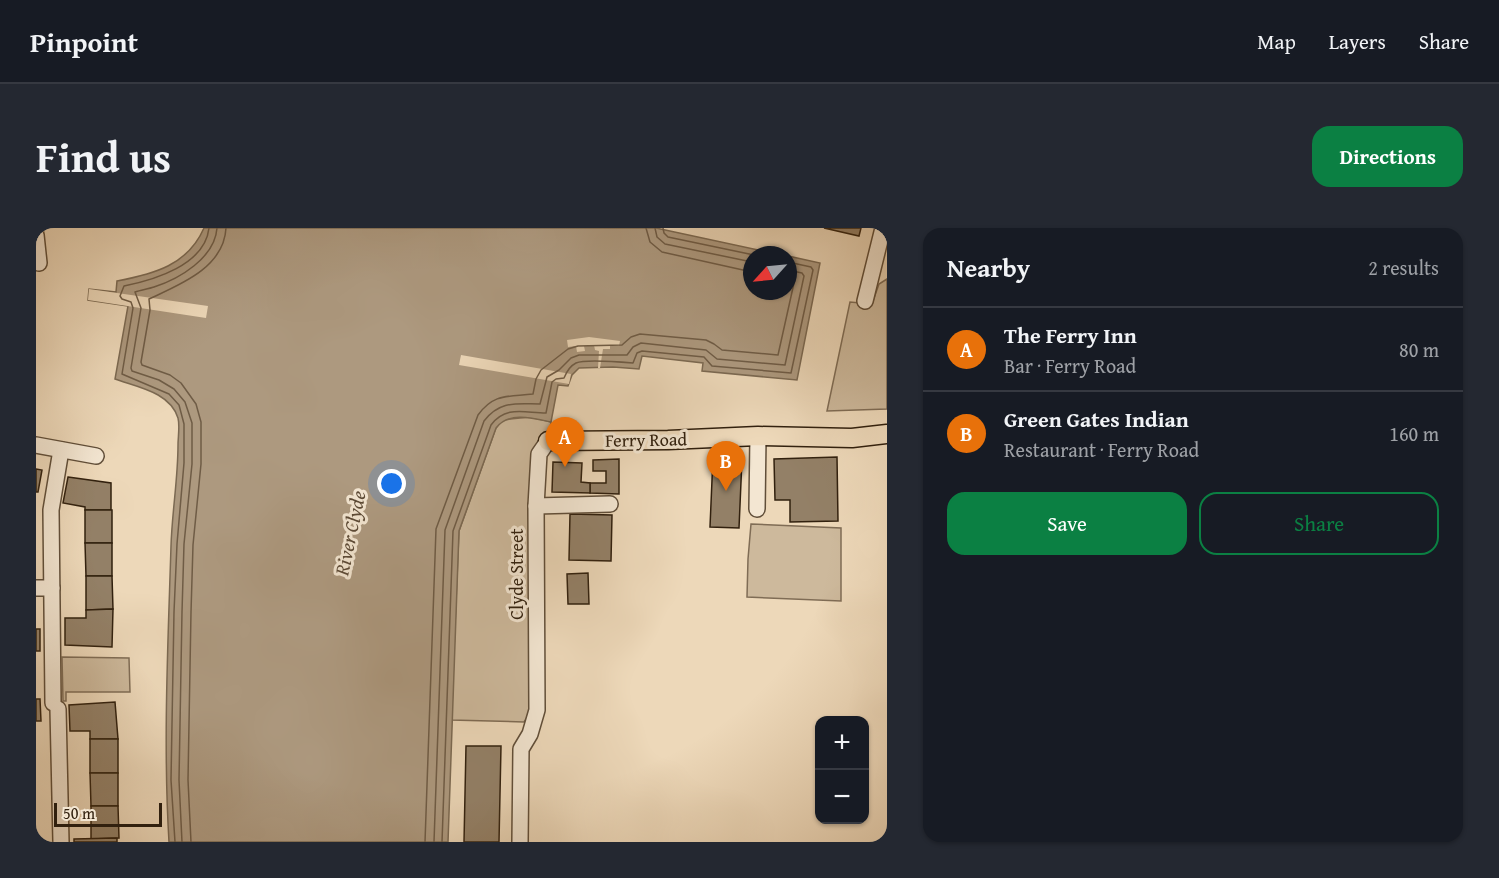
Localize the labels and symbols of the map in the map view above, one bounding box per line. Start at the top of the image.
north arrow [743,246,797,300]
pin: A [546,418,584,467]
street label: Ferry Road [605,425,688,454]
pin: B [706,442,746,491]
your location [377,469,406,498]
water label: River Clyde [326,488,373,579]
street label: Clyde Street [503,528,530,620]
scale bar [54,800,162,828]

